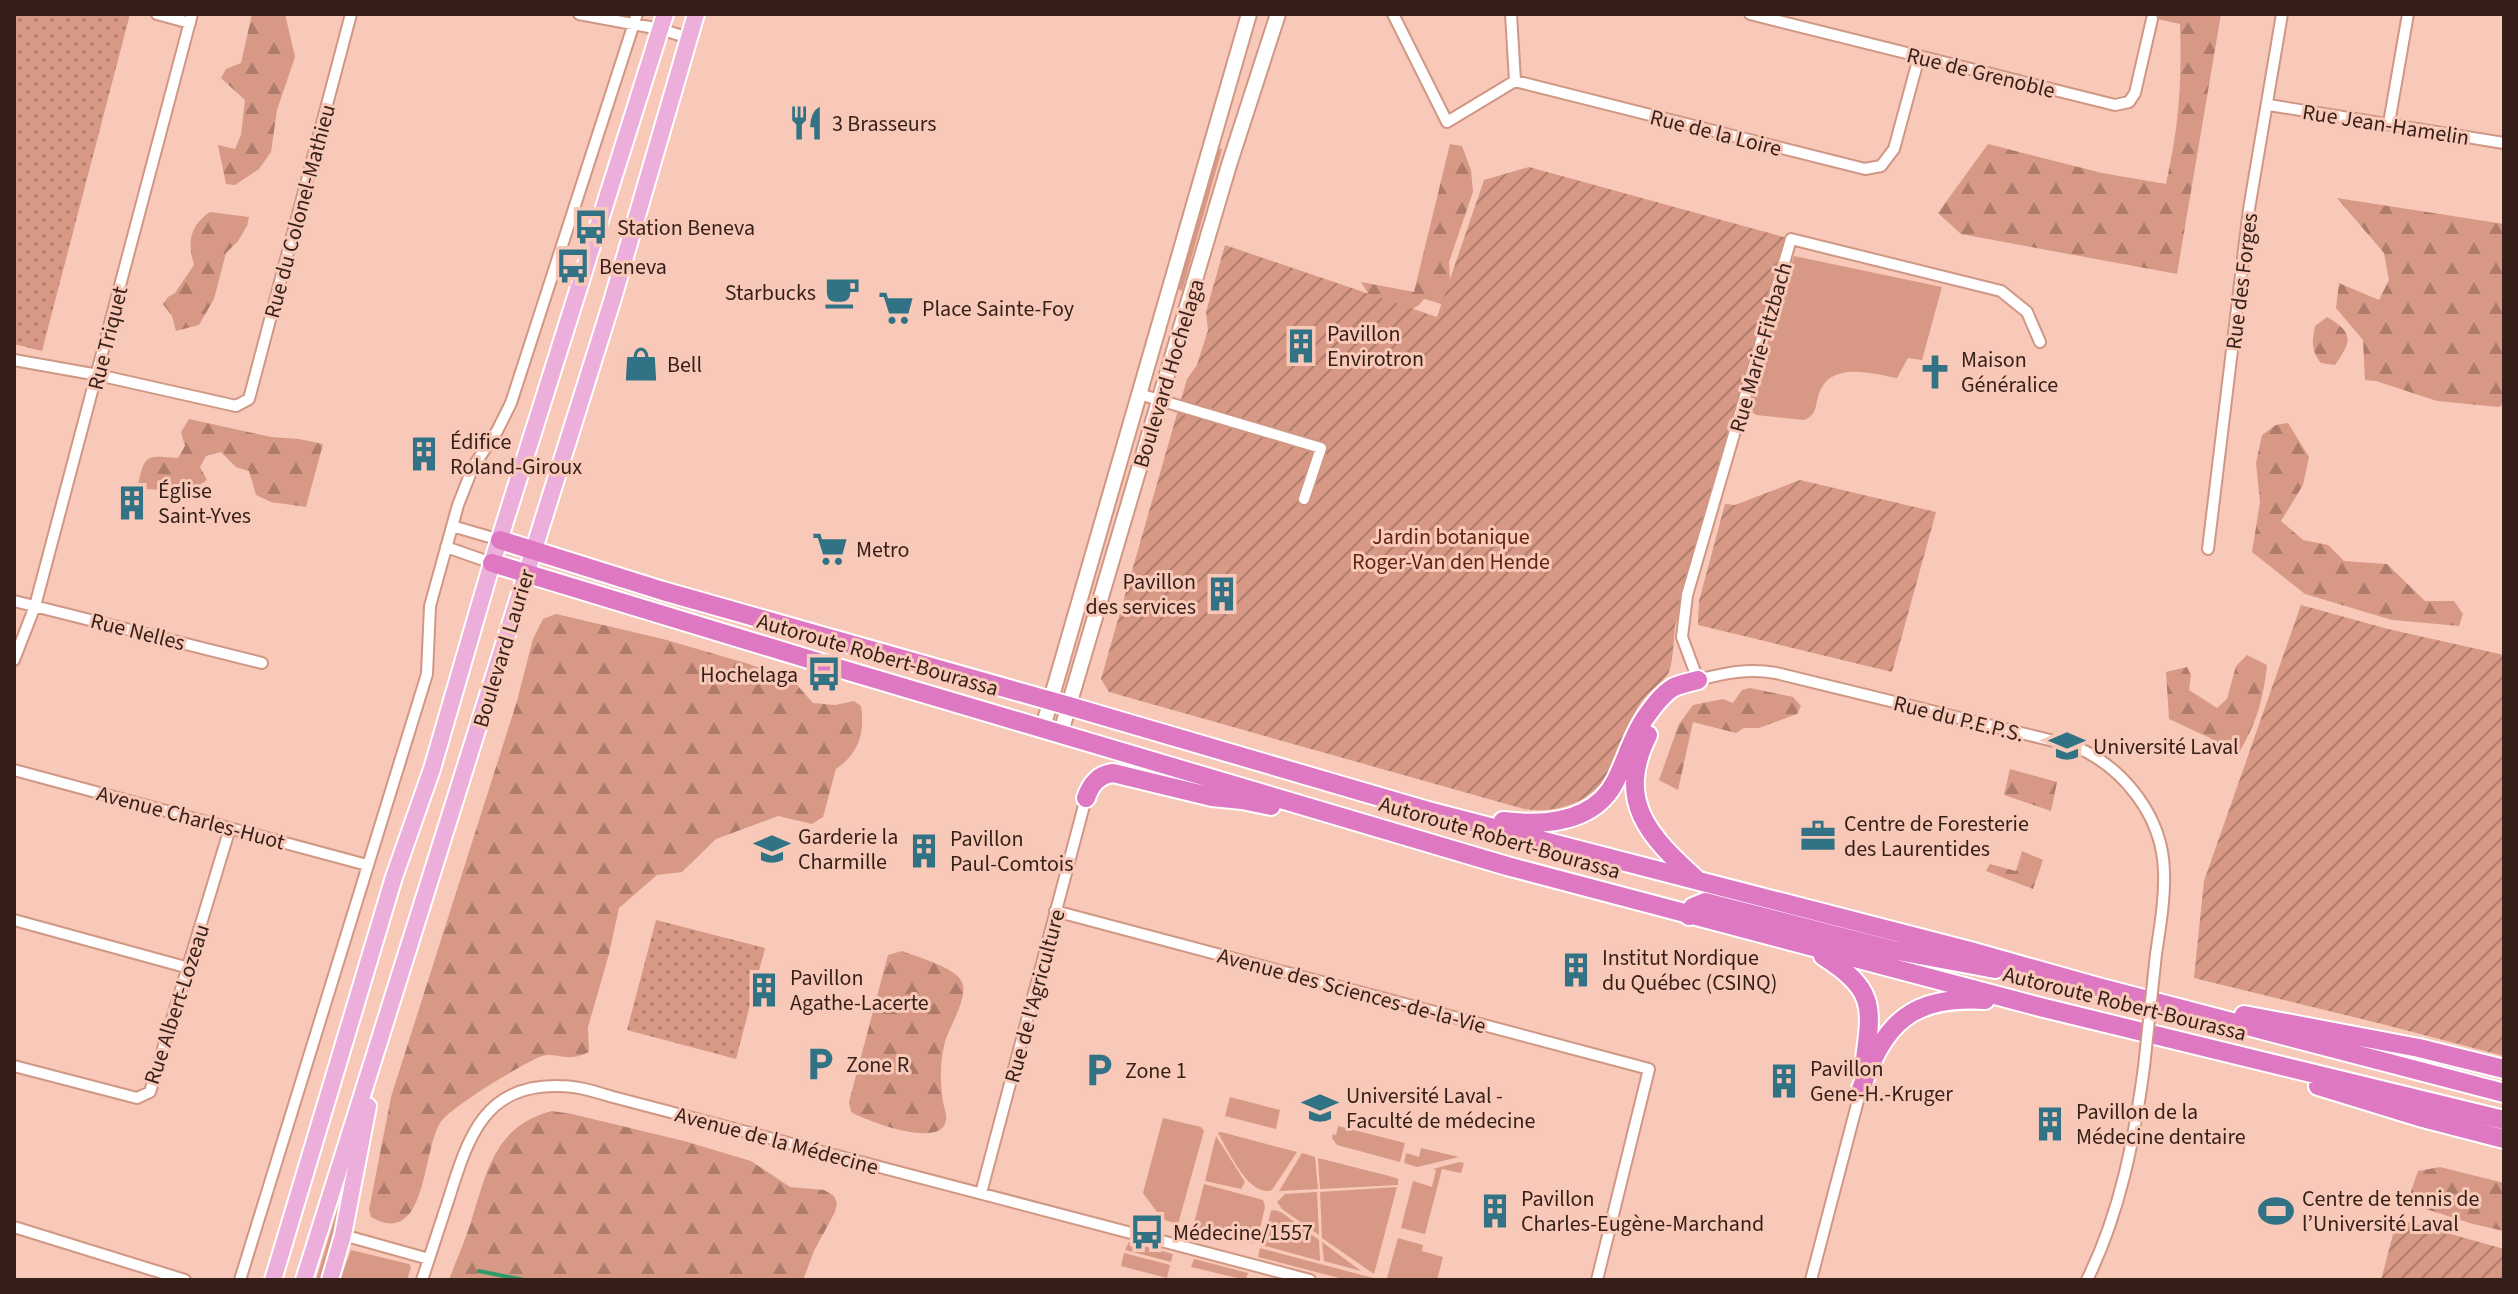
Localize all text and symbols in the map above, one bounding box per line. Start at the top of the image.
street label: Rue de Grenoble [1903,39,2058,107]
street label: Rue Jean-Hamelin [2300,96,2472,154]
street label: Rue du Colonel-Mathieu [256,101,344,322]
street label: Rue de la Loire [1647,101,1785,165]
restaurant icon: 3 Brasseurs [787,104,825,142]
place label: 3 Brasseurs [832,108,937,140]
bus stop icon: Station Beneva [572,208,610,246]
street label: Rue des Forges [2218,211,2266,351]
place label: Station Beneva [617,212,755,244]
bus stop icon: Beneva [554,247,592,285]
place label: Beneva [599,251,667,283]
street label: Rue Marie-Fitzbach [1721,258,1801,436]
cafe icon: Starbucks [823,273,861,311]
street label: Boulevard Hochelaga [1125,275,1213,472]
place label: Starbucks [725,277,816,309]
street label: Rue Triquet [80,282,136,394]
supermarket icon: Place Sainte-Foy [877,289,915,327]
place label: Place Sainte-Foy [922,293,1075,325]
place label: Pavillon Envirotron [1327,318,1424,375]
building icon: Pavillon Envirotron [1282,327,1320,365]
place label: Maison Généralice [1961,344,2058,401]
shop icon: Bell [622,345,660,383]
place label: Bell [667,349,702,381]
church icon: Maison Généralice [1916,353,1954,391]
place label: Édifice Roland-Giroux [450,426,582,483]
building icon: Édifice Roland-Giroux [405,435,443,473]
place label: Église Saint-Yves [158,475,251,532]
building icon: Église Saint-Yves [113,484,151,522]
park label: Jardin botanique Roger-Van den Hende [1352,521,1550,578]
supermarket icon: Metro [811,530,849,568]
place label: Metro [856,534,909,566]
street label: Boulevard Laurier [465,565,543,731]
place label: Pavillon des services [1086,566,1196,623]
building icon: Pavillon des services [1203,575,1241,613]
street label: Rue Nelles [87,605,188,659]
street label: Autoroute Robert-Bourassa [753,605,1002,705]
bus stop icon: Hochelaga [805,655,843,693]
place label: Hochelaga [700,659,798,691]
street label: Rue du P.E.P.S. [1890,687,2027,751]
school or university icon: Université Laval [2048,727,2086,765]
place label: Université Laval [2093,731,2239,763]
street label: Avenue Charles-Huot [93,777,289,859]
street label: Autoroute Robert-Bourassa [1375,788,1624,888]
place label: Centre de Foresterie des Laurentides [1844,808,2029,865]
office icon: Centre de Foresterie des Laurentides [1799,817,1837,855]
place label: Garderie la Charmille [798,821,898,878]
place label: Pavillon Paul-Comtois [950,823,1073,880]
school or university icon: Garderie la Charmille [753,830,791,868]
building icon: Pavillon Paul-Comtois [905,832,943,870]
street label: Rue de l'Agriculture [996,906,1074,1087]
street label: Rue Albert-Lozeau [136,920,218,1089]
street label: Avenue des Sciences-de-la-Vie [1214,940,1490,1042]
place label: Institut Nordique du Québec (CSINQ) [1602,942,1777,999]
building icon: Institut Nordique du Québec (CSINQ) [1557,951,1595,989]
street label: Autoroute Robert-Bourassa [2000,958,2250,1050]
place label: Pavillon Agathe-Lacerte [790,962,929,1019]
building icon: Pavillon Agathe-Lacerte [745,971,783,1009]
parking icon: Zone R [801,1045,839,1083]
place label: Zone R [846,1049,909,1081]
parking icon: Zone 1 [1080,1051,1118,1089]
place label: Pavillon Gene-H.-Kruger [1810,1053,1953,1110]
place label: Zone 1 [1125,1055,1187,1087]
building icon: Pavillon Gene-H.-Kruger [1765,1062,1803,1100]
place label: Université Laval - Faculté de médecine [1346,1080,1536,1137]
school or university icon: Université Laval - Faculté de médecine [1301,1089,1339,1127]
place label: Pavillon de la Médecine dentaire [2076,1096,2246,1153]
street label: Avenue de la Médecine [672,1098,882,1184]
building icon: Pavillon de la Médecine dentaire [2031,1105,2069,1143]
place label: Pavillon Charles-Eugène-Marchand [1521,1183,1764,1240]
place label: Centre de tennis de l’Université Laval [2302,1183,2480,1240]
building icon: Pavillon Charles-Eugène-Marchand [1476,1192,1514,1230]
sports icon: Centre de tennis de l’Université Laval [2257,1192,2295,1230]
bus stop icon: Médecine/1557 [1128,1213,1166,1251]
place label: Médecine/1557 [1173,1217,1313,1249]

